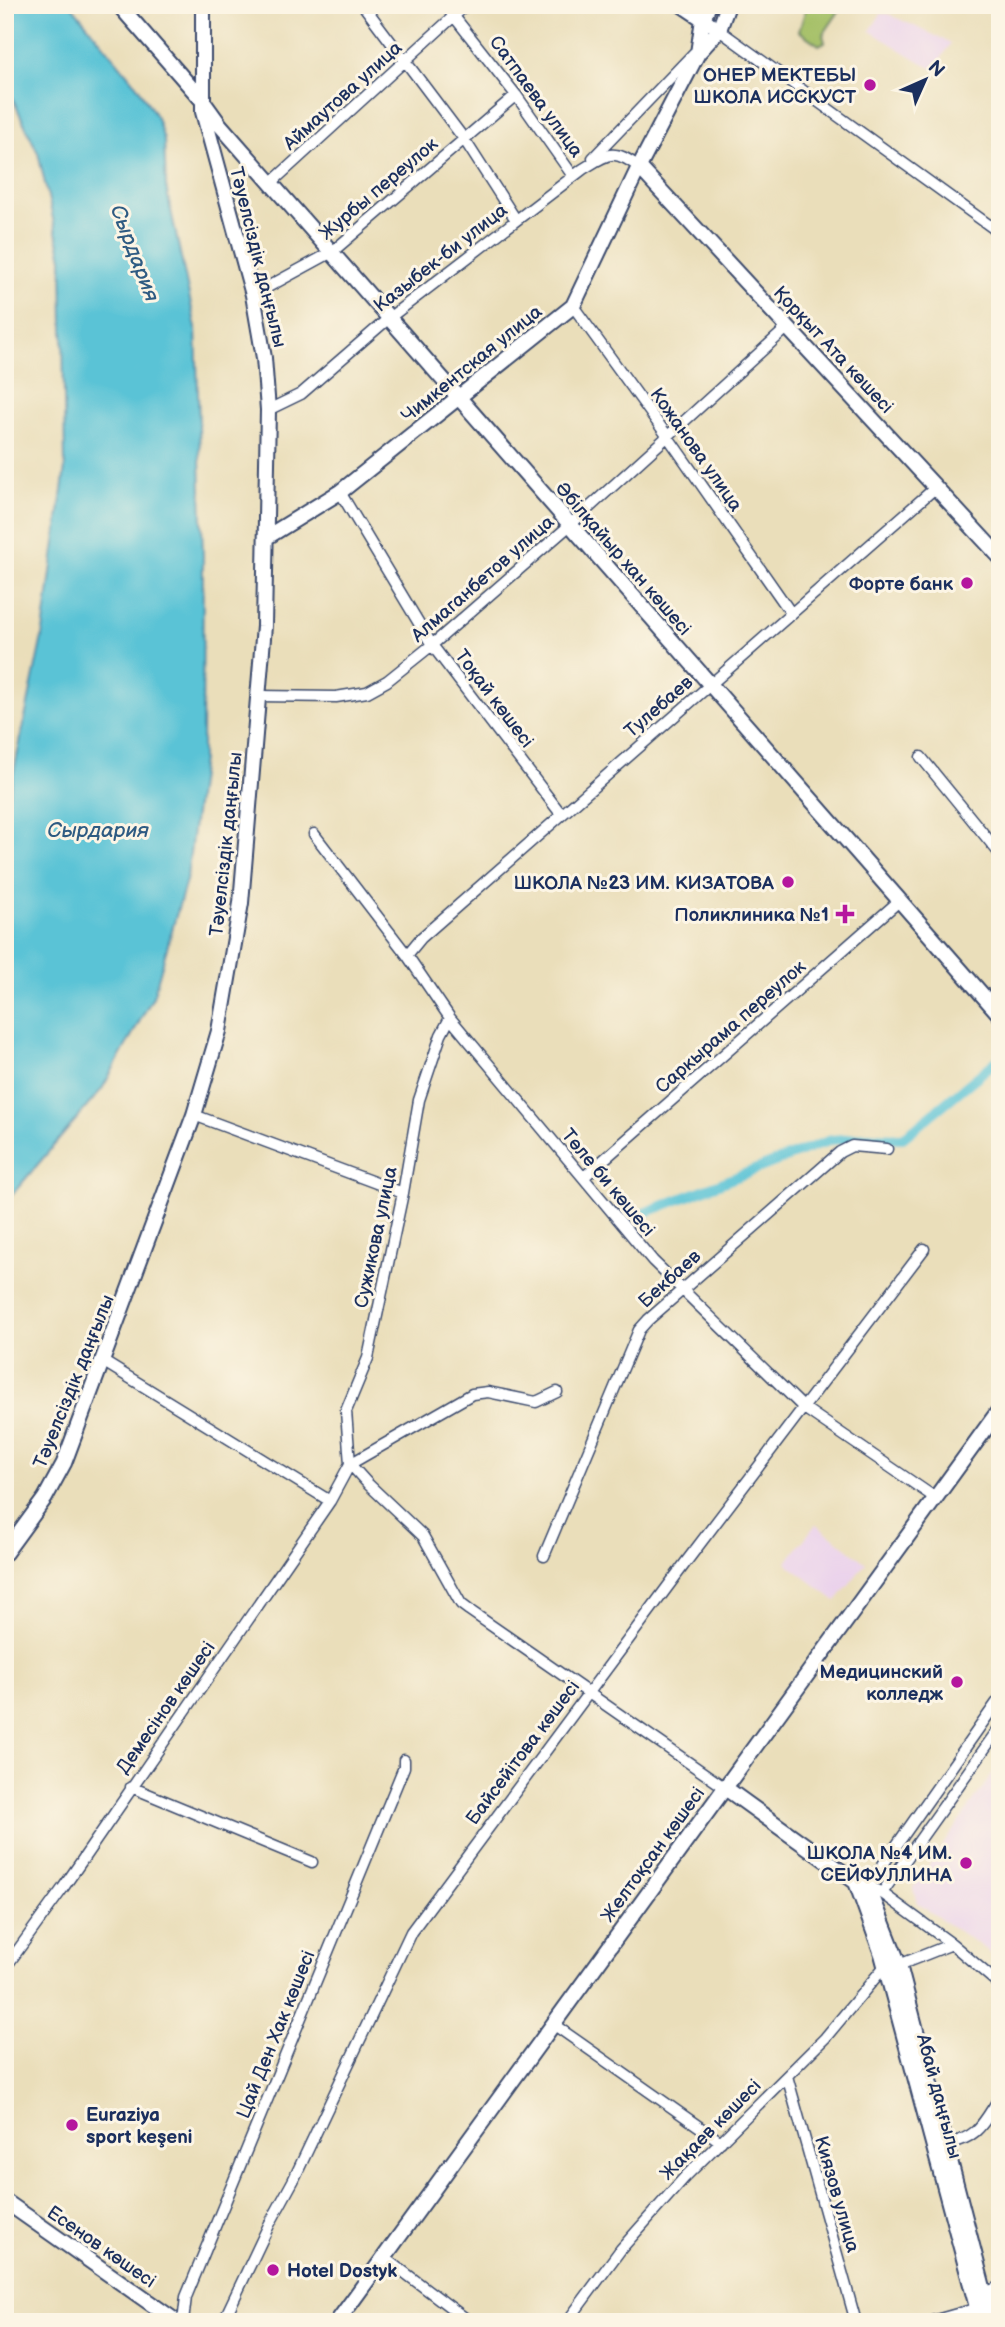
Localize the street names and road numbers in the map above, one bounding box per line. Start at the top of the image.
street label: Сатпаева улица [484,32,588,162]
street label: Аймаутова улица [278,37,407,156]
street label: Журбы переулок [315,133,443,245]
street label: Тәуелсіздік даңғылы [224,165,291,350]
street label: Казыбек-би улица [370,199,512,317]
street label: Қорқыт Ата көшесі [768,282,898,418]
street label: Чимкентская улица [397,300,547,428]
street label: Кожанова улица [645,384,747,516]
street label: Әбілқайыр хан көшесі [550,478,696,640]
street label: Алмаганбетов улица [406,511,559,648]
street label: Тоқай көшесі [449,645,538,753]
street label: Тулебаев [620,671,698,743]
street label: Тәуелсіздік даңғылы [205,751,248,937]
street label: Саркырама переулок [651,956,811,1099]
street label: Төле би көшесі [556,1124,660,1242]
street label: Сужикова улица [350,1164,403,1310]
street label: Бекбаев [634,1245,706,1313]
street label: Тәуелсіздік даңғылы [29,1291,120,1472]
street label: Демесінов көшесі [112,1637,221,1779]
street label: Байсейітова көшесі [461,1676,585,1830]
street label: Желтоқсан көшесі [596,1783,710,1927]
street label: Цай Ден Хак көшесі [232,1947,321,2122]
street label: Абай даңғылы [911,2031,966,2161]
street label: Жақаев көшесі [656,2075,766,2185]
street label: Киязов улица [809,2134,864,2255]
street label: Есенов көшесі [42,2201,160,2293]

